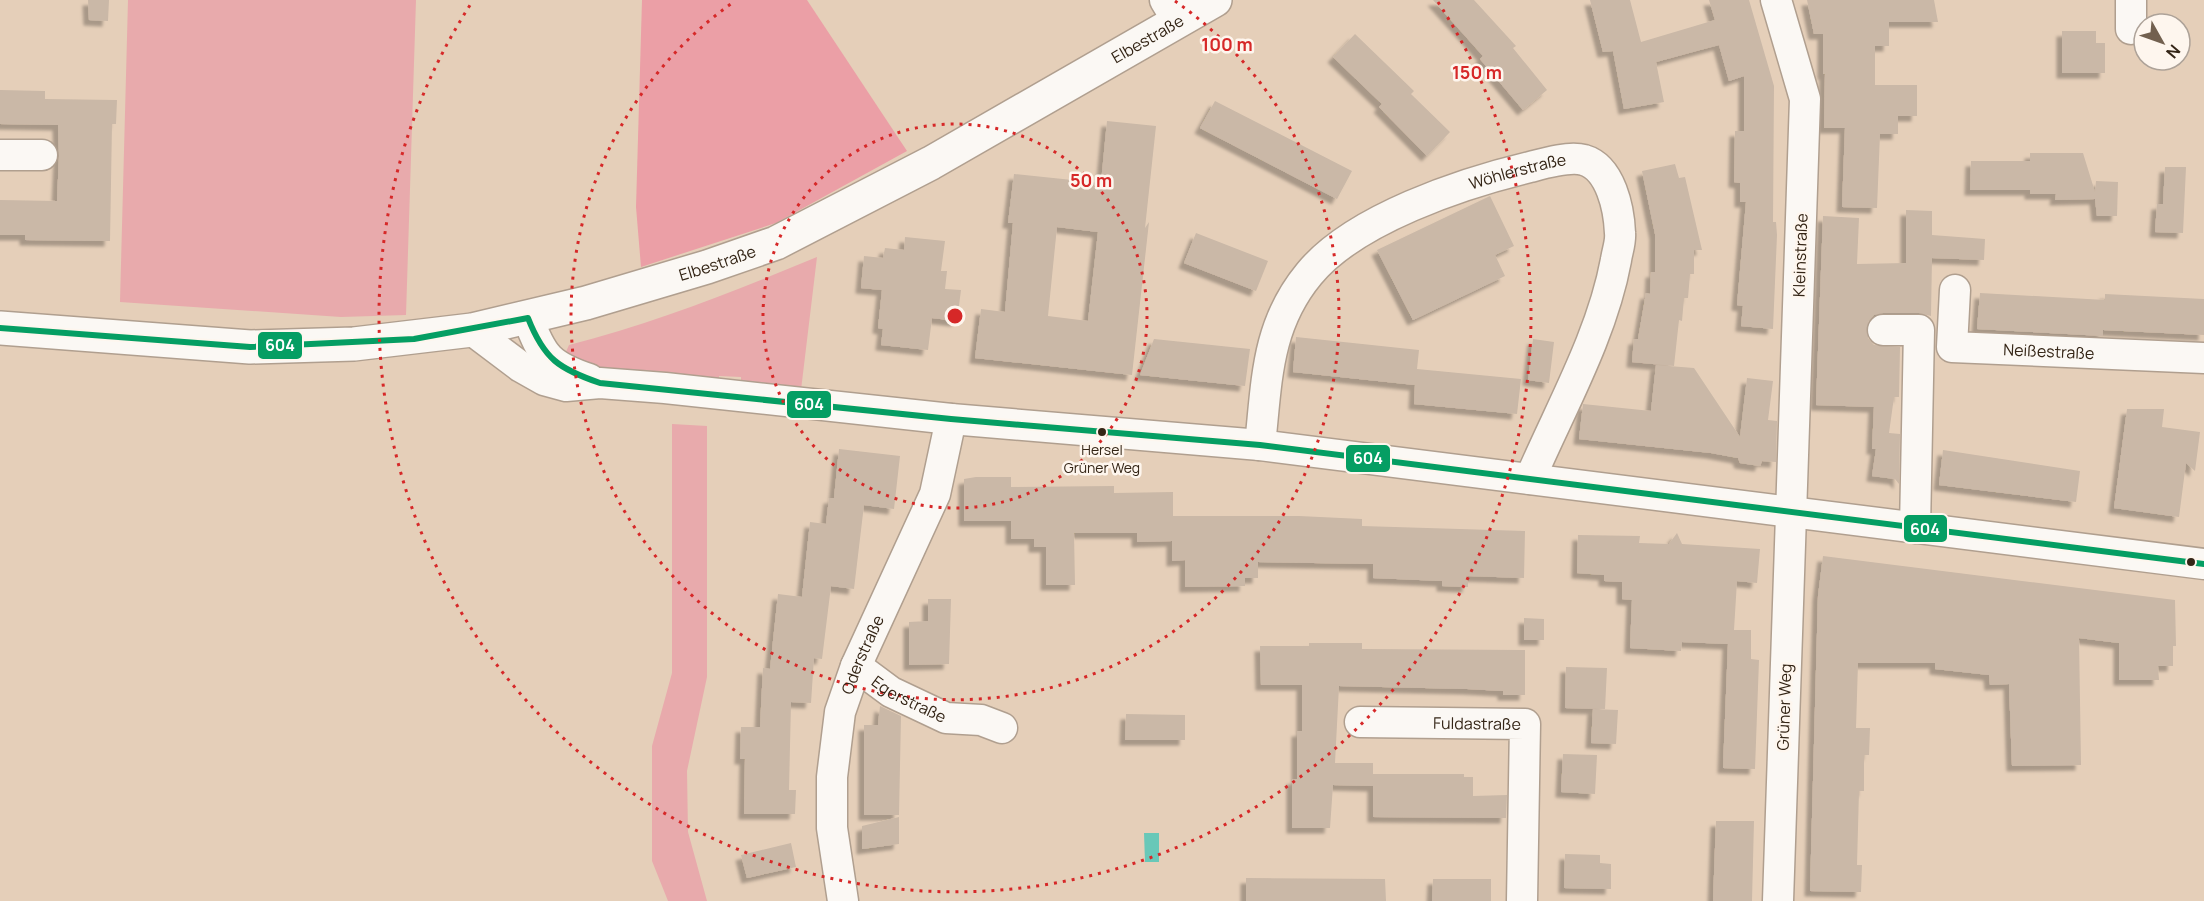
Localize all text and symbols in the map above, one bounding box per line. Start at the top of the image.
street label: Elbestraße [1107,9,1188,68]
north arrow [2132,12,2192,72]
text: 100 m [1201,32,1253,56]
text: N [2161,40,2186,63]
text: 150 m [1452,60,1502,84]
street label: Wöhlerstraße [1466,148,1568,194]
text: 50 m [1070,168,1112,192]
street label: Kleinstraße [1788,213,1812,297]
street label: Elbestraße [676,240,759,286]
centre of rings [945,306,965,326]
line badge: 604 [257,331,303,360]
text: 604 [265,334,295,356]
street label: Neißestraße [2003,338,2095,364]
line badge: 604 [786,390,832,419]
text: 604 [794,393,824,415]
marker: Hersel Grüner Weg [1096,426,1108,438]
place label: Hersel Grüner Weg [1064,440,1140,477]
line badge: 604 [1345,444,1391,473]
text: 604 [1353,447,1383,469]
line badge: 604 [1903,514,1948,543]
text: 604 [1910,518,1940,540]
unlabelled marker [2185,556,2197,568]
street label: Oderstraße [836,611,889,697]
street label: Grüner Weg [1771,663,1797,751]
street label: Egerstraße [867,670,950,728]
street label: Fuldastraße [1433,712,1521,735]

